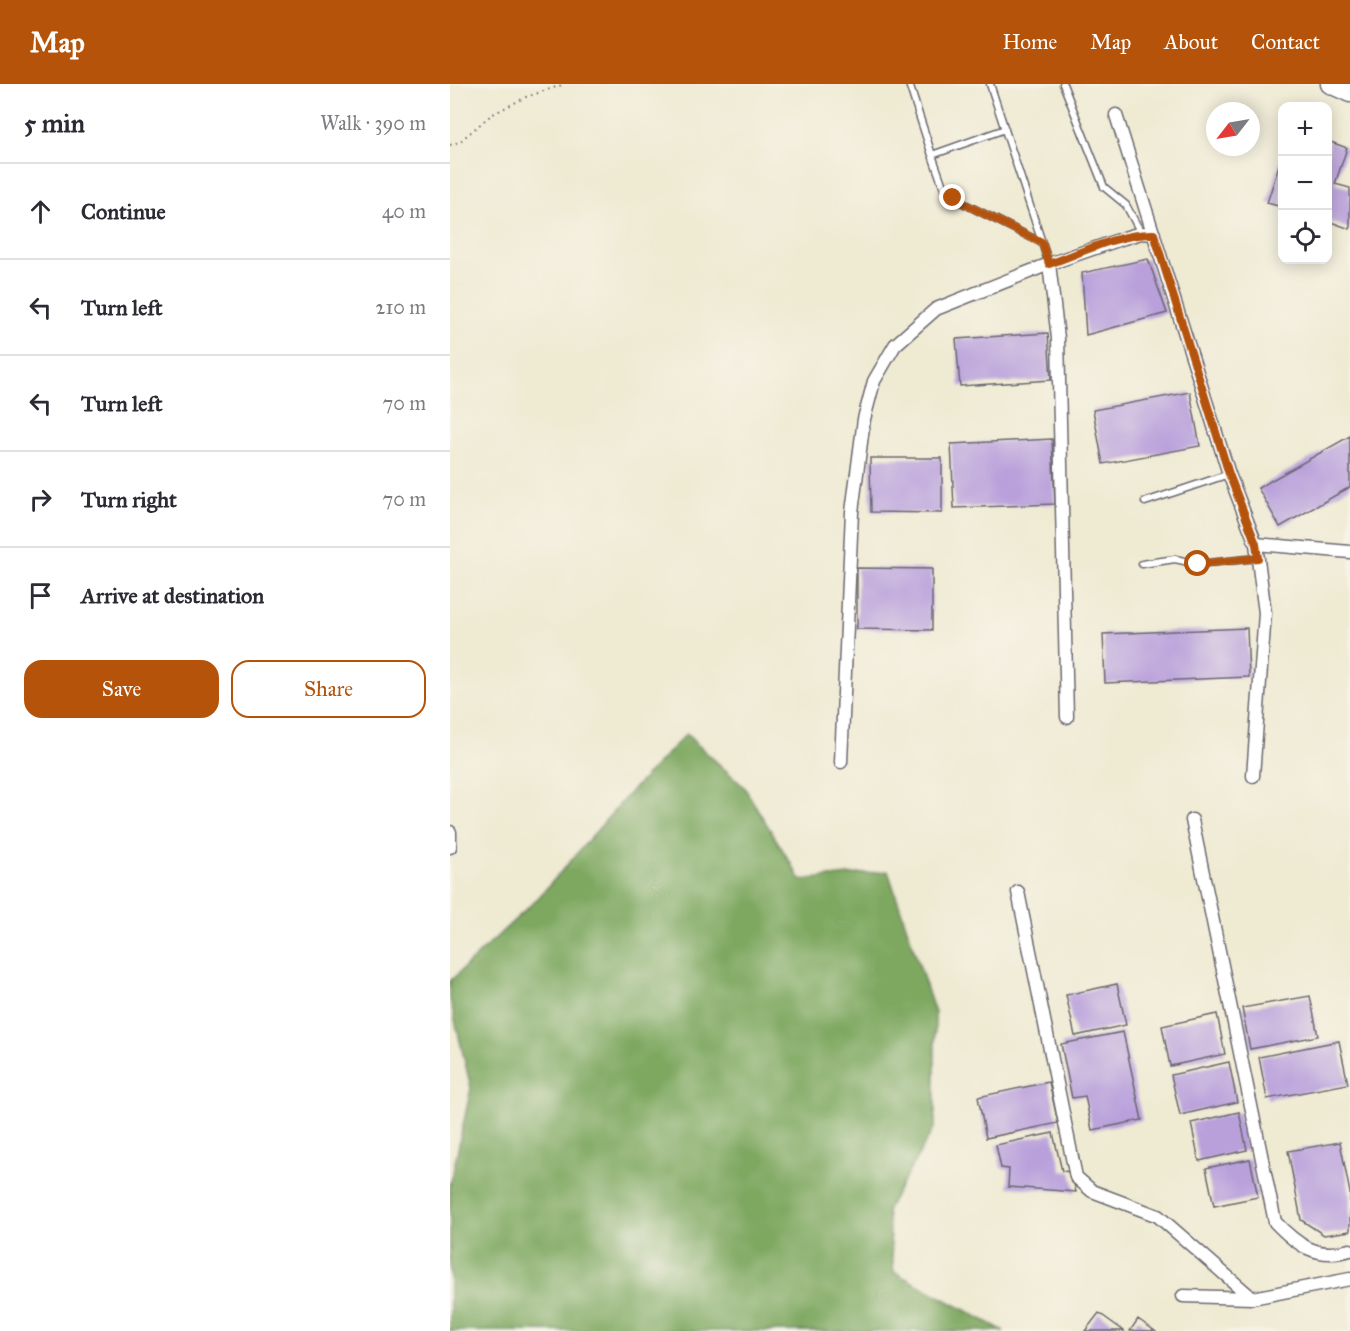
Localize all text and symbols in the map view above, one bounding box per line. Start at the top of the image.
text: Map [30,25,85,60]
text: Home [1002,29,1057,55]
text: Map [1090,29,1131,55]
text: About [1164,29,1218,55]
text: Contact [1251,29,1320,55]
north arrow [1206,102,1260,156]
map controls [1278,102,1332,264]
button: + [1278,102,1332,156]
text: 5 min [24,107,85,139]
text: Walk · 390 m [320,111,426,135]
button: − [1278,156,1332,210]
route end [939,184,965,210]
icon: ahead [24,195,57,228]
text: Continue [81,198,166,225]
text: 40 m [382,199,426,223]
button: locate [1278,210,1332,264]
icon: left [24,291,57,324]
text: Turn left [81,294,163,321]
text: 210 m [376,295,426,319]
icon: left [24,387,57,420]
text: Turn left [81,390,163,417]
text: 70 m [383,391,426,415]
icon: right [24,483,57,516]
text: Turn right [81,486,177,513]
text: 70 m [383,487,426,511]
route start [1184,550,1210,576]
icon: arrive [24,579,57,612]
text: Arrive at destination [81,582,264,609]
button: Save [24,660,219,718]
button: Share [231,660,426,718]

